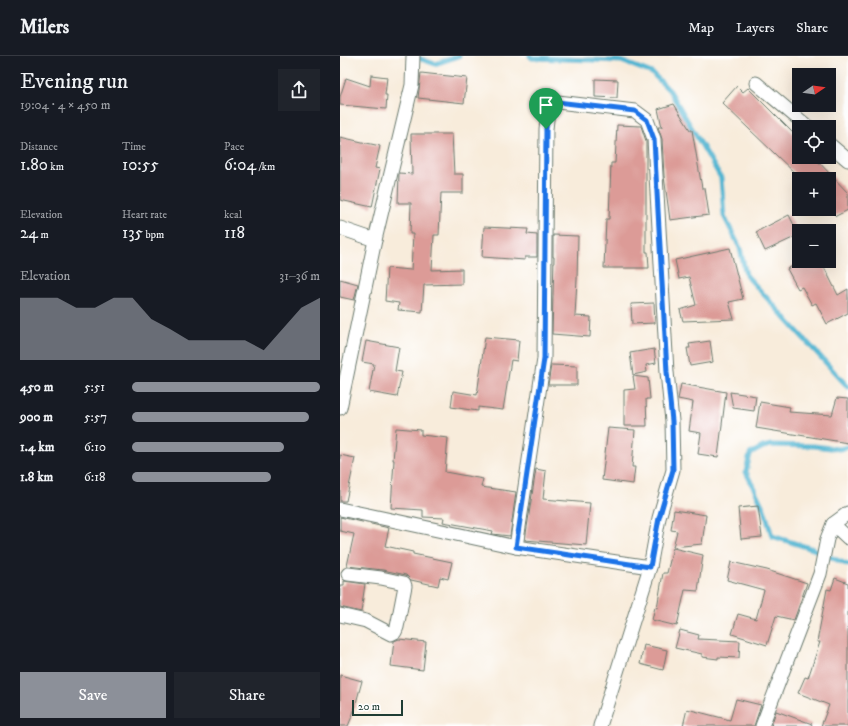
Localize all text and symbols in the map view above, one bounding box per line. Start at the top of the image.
text: Milers [20,16,69,39]
text: Map [688,19,714,37]
text: Layers [736,19,774,37]
text: Share [796,19,828,37]
text: Evening run [20,68,128,95]
north arrow [792,68,836,112]
map controls [792,68,836,268]
button: share [278,69,320,111]
pin [529,88,563,129]
icon: arrive [535,94,557,116]
text: 19:04 · 4 × 450 m [20,97,110,113]
button: locate [792,120,836,164]
text: Distance [20,140,58,154]
text: Time [122,140,146,154]
text: Pace [224,140,244,154]
text: 1.80 [20,154,48,176]
text: 10:55 [122,154,159,176]
text: 6:04 [224,154,256,176]
text: km [48,160,64,174]
text: /km [256,160,275,174]
button: + [792,172,836,216]
text: Elevation [20,208,63,222]
text: Heart rate [122,208,167,222]
text: kcal [224,208,242,222]
text: 24 [20,222,38,244]
text: 135 [122,222,143,244]
text: 118 [224,222,245,244]
button: − [792,224,836,268]
text: m [38,228,49,242]
text: bpm [143,228,164,242]
text: Elevation [20,268,70,284]
text: 31–36 m [279,268,320,284]
text: 450 m [20,379,53,395]
text: 5:51 [84,379,105,395]
text: 900 m [20,409,53,425]
text: 5:57 [84,409,107,425]
text: 1.4 km [20,439,54,455]
text: 6:10 [84,439,106,455]
text: 1.8 km [20,469,53,485]
text: 6:18 [84,469,105,485]
button: Save [20,672,166,718]
button: Share [174,672,320,718]
scale bar [352,698,403,717]
text: 20 m [358,700,380,714]

